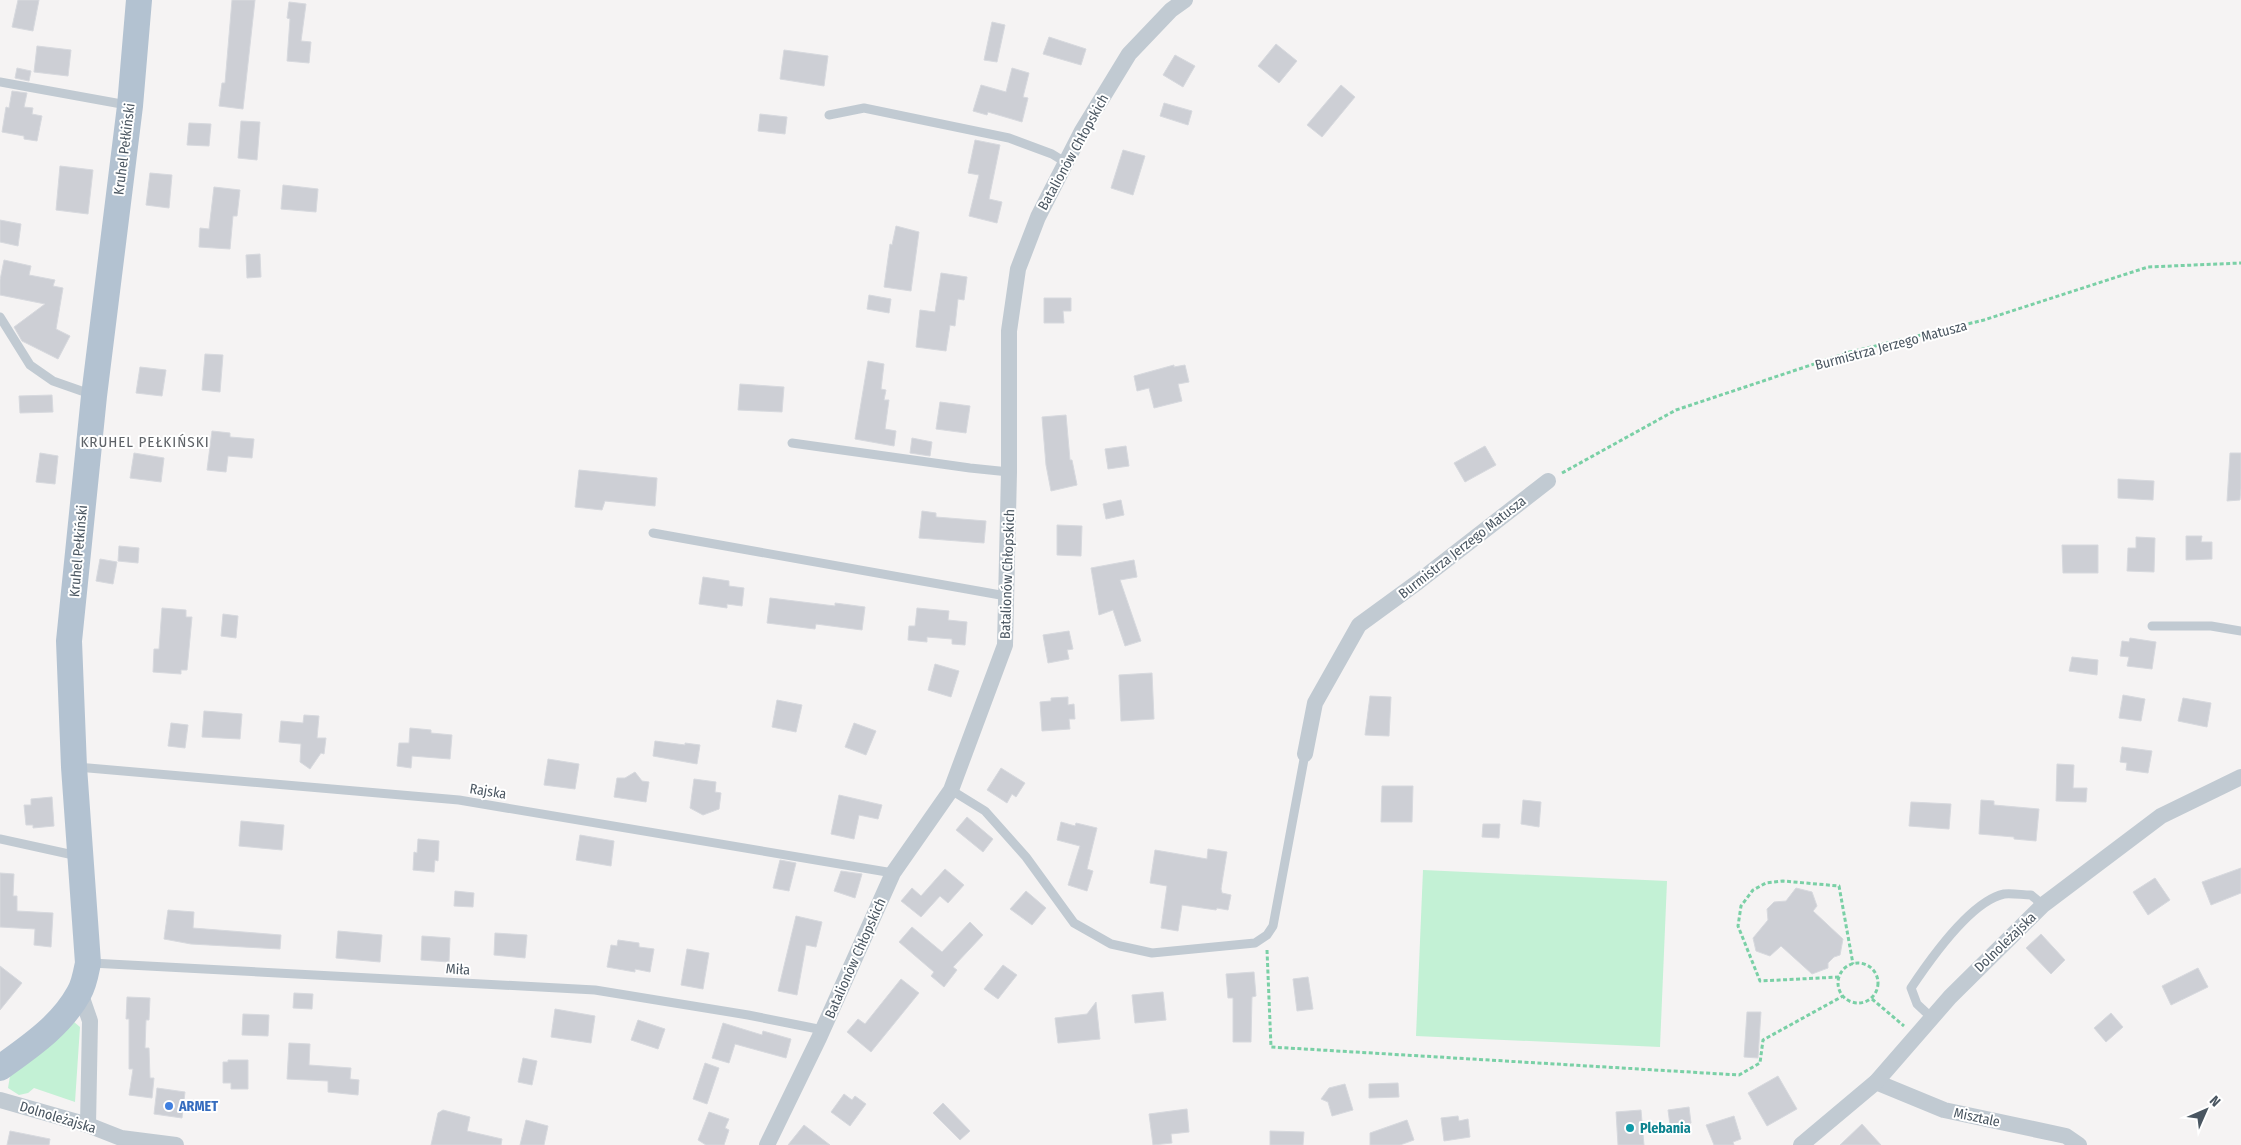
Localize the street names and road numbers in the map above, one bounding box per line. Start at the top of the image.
street label: Batalionów Chłopskich [1034,91,1112,213]
street label: Kruhel Pełkiński [110,102,139,196]
street label: Burmistrza Jerzego Matusza [1813,317,1969,374]
street label: Burmistrza Jerzego Matusza [1395,492,1529,602]
street label: Kruhel Pełkiński [66,504,91,598]
street label: Batalionów Chłopskich [997,509,1018,639]
street label: Rajska [468,780,508,803]
street label: Batalionów Chłopskich [821,895,890,1021]
street label: Dolnoleżajska [1971,909,2040,976]
street label: Miła [445,960,471,979]
street label: Dolnoleżajska [18,1098,98,1137]
street label: Misztale [1952,1104,2002,1131]

